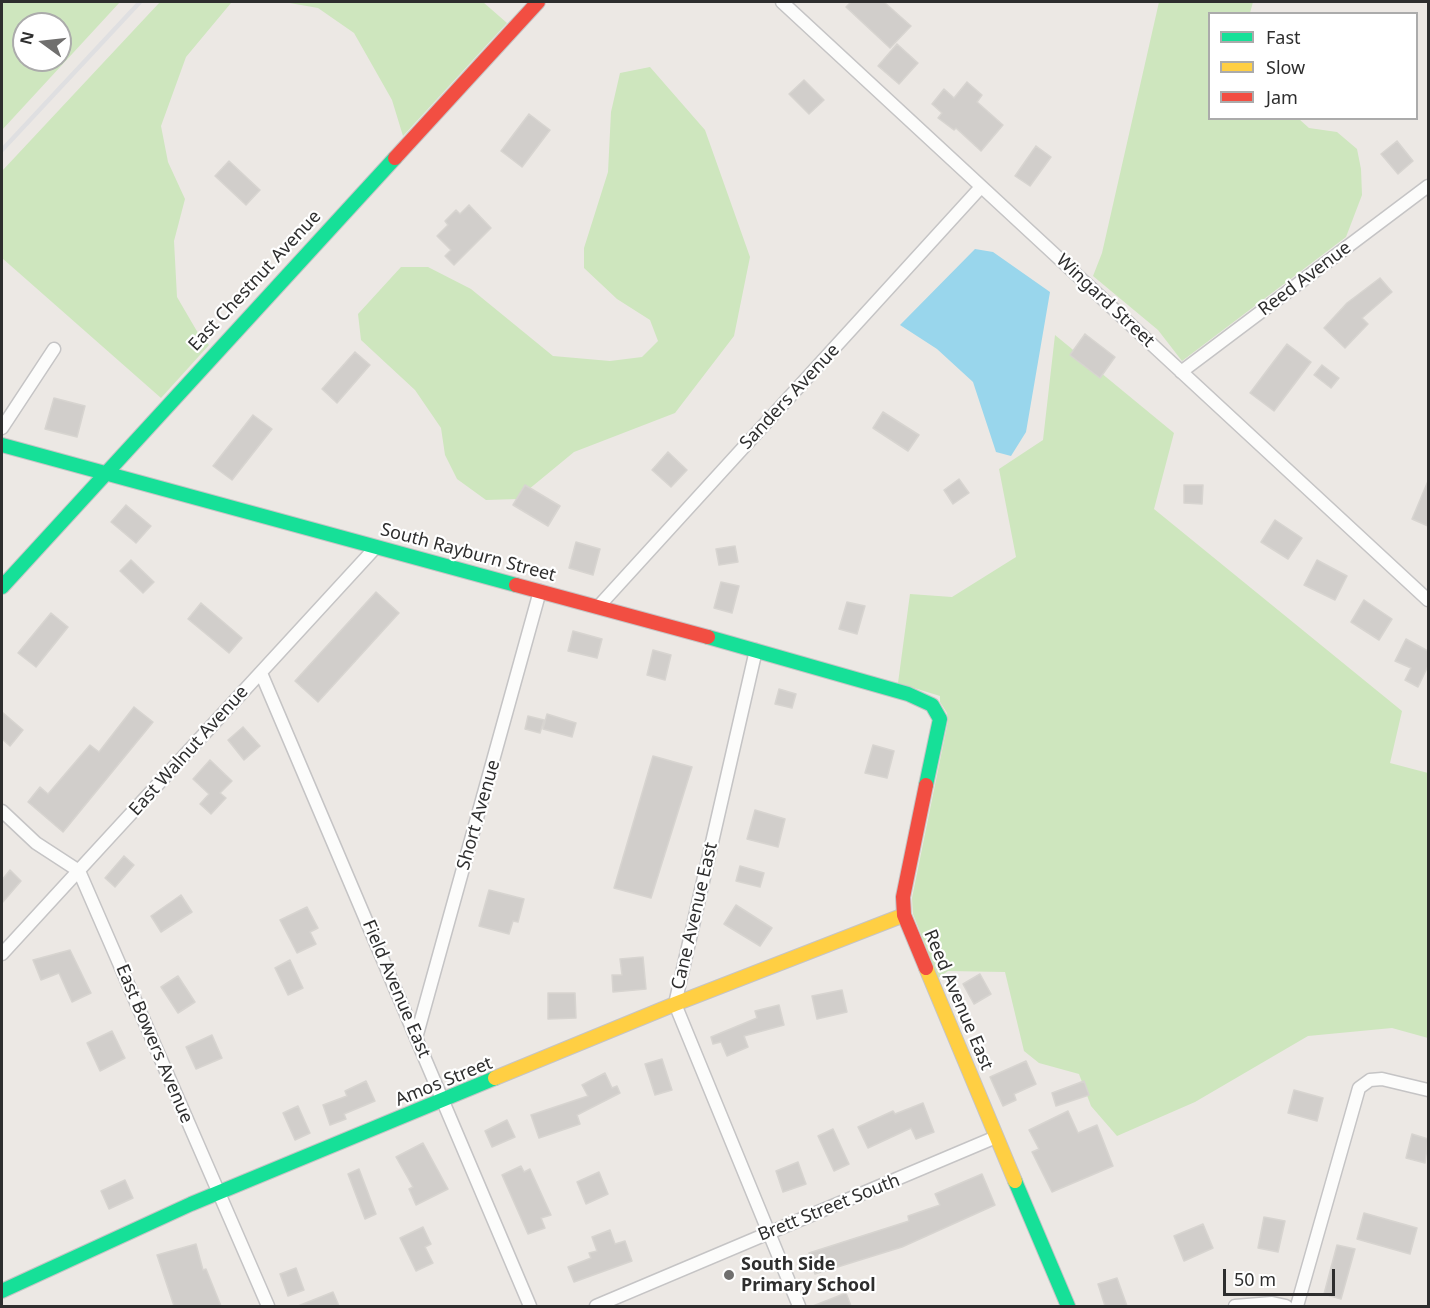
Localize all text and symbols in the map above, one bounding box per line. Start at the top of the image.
north arrow [12,12,72,72]
legend [1208,12,1418,120]
text: Fast [1266,25,1301,49]
text: N [14,29,39,47]
text: Slow [1266,55,1305,79]
text: Jam [1266,85,1298,109]
street label: East Chestnut Avenue [184,206,326,356]
street label: Reed Avenue [1254,237,1356,321]
street label: Wingard Street [1051,250,1159,352]
street label: Sanders Avenue [736,340,844,454]
street label: South Rayburn Street [378,519,558,587]
street label: East Walnut Avenue [125,681,253,821]
street label: Short Avenue [453,757,505,873]
street label: Cane Avenue East [668,840,722,992]
street label: Field Avenue East [357,917,435,1061]
street label: Reed Avenue East [919,927,997,1073]
street label: East Bowers Avenue [111,961,197,1127]
street label: Amos Street [392,1053,496,1111]
street label: Brett Street South [755,1170,903,1246]
place label: South Side Primary School [741,1254,876,1296]
scale bar [1226,1257,1338,1295]
text: 50 m [1234,1267,1276,1291]
marker: South Side Primary School [722,1268,736,1282]

